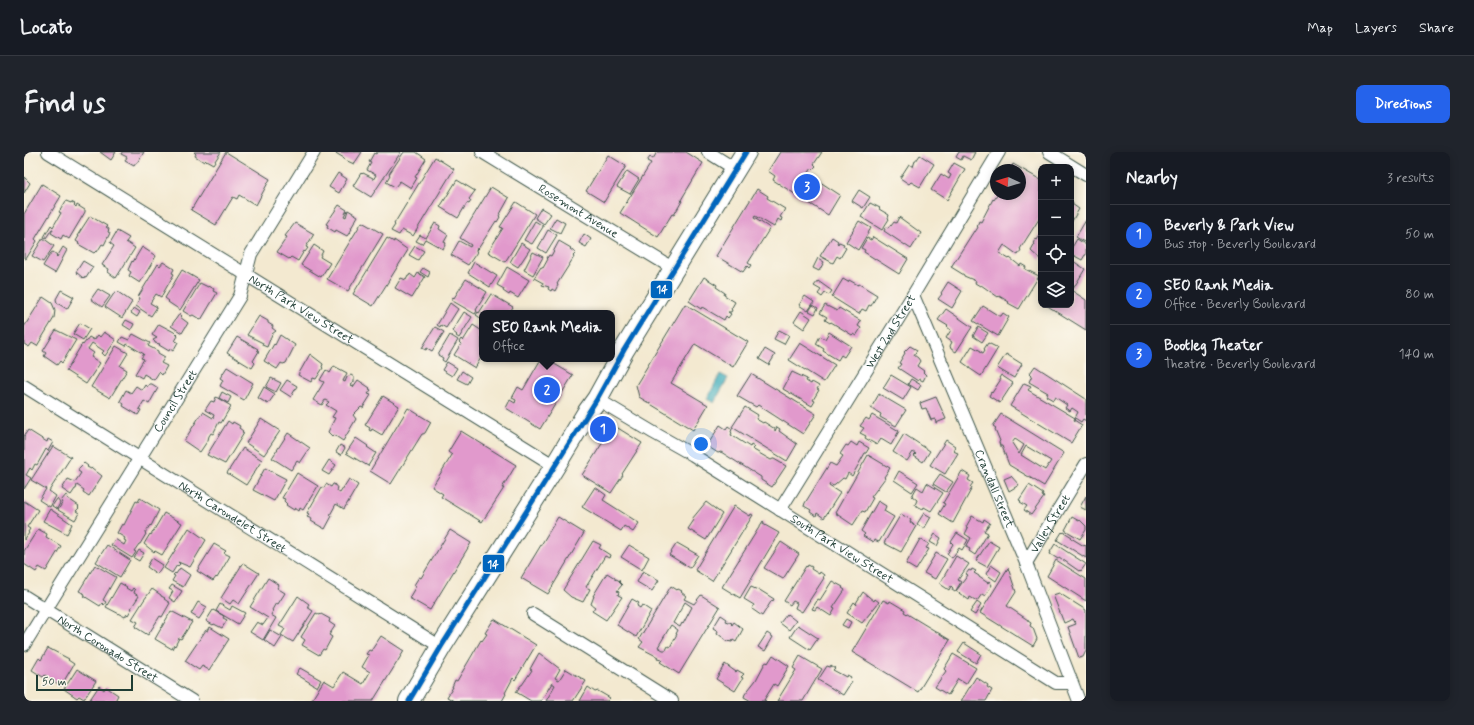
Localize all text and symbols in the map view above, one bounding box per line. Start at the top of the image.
text: Locato [20,15,72,40]
text: Map [1307,19,1333,37]
text: Layers [1355,19,1397,37]
text: Share [1419,19,1454,37]
button: Directions [1356,85,1450,123]
text: Find us [24,86,105,123]
north arrow [990,164,1026,200]
map controls [1038,164,1074,308]
button: + [1038,164,1074,200]
text: Nearby [1126,167,1178,189]
text: 3 results [1387,170,1434,187]
pin: 3 [794,172,820,202]
street label: Rosemont Avenue [535,181,621,242]
button: − [1038,200,1074,236]
text: Beverly & Park View [1164,216,1294,236]
text: 1 [1136,226,1142,243]
text: 50 m [1405,226,1434,243]
button: locate [1038,236,1074,272]
text: Bus stop · Beverly Boulevard [1164,236,1316,253]
street label: North Park View Street [245,271,356,348]
button: layers [1038,272,1074,308]
text: SEO Rank Media [1164,276,1273,296]
line badge: 14 [650,280,673,299]
text: 14 [656,283,668,297]
text: 2 [1136,286,1142,303]
text: 80 m [1405,286,1434,303]
street label: West 2nd Street [862,292,920,372]
text: Office · Beverly Boulevard [1164,296,1306,313]
popup [479,310,615,362]
text: SEO Rank Media [492,318,602,338]
text: Bootleg Theater [1164,336,1263,356]
text: Office [492,338,525,355]
text: 3 [1136,346,1142,363]
text: 140 m [1399,346,1434,363]
text: Theatre · Beverly Boulevard [1164,356,1316,373]
street label: Council Street [150,367,202,436]
pin: 2 [534,375,560,405]
pin: 1 [590,414,616,444]
your location [691,434,711,454]
street label: Crandall Street [970,447,1017,530]
street label: North Carondelet Street [175,478,289,557]
street label: Valley Street [1027,491,1075,556]
street label: South Park View Street [787,511,896,588]
line badge: 14 [482,554,505,573]
text: 14 [487,558,499,572]
street label: North Coronado Street [54,612,161,687]
scale bar [36,673,133,692]
text: 50 m [42,675,67,689]

